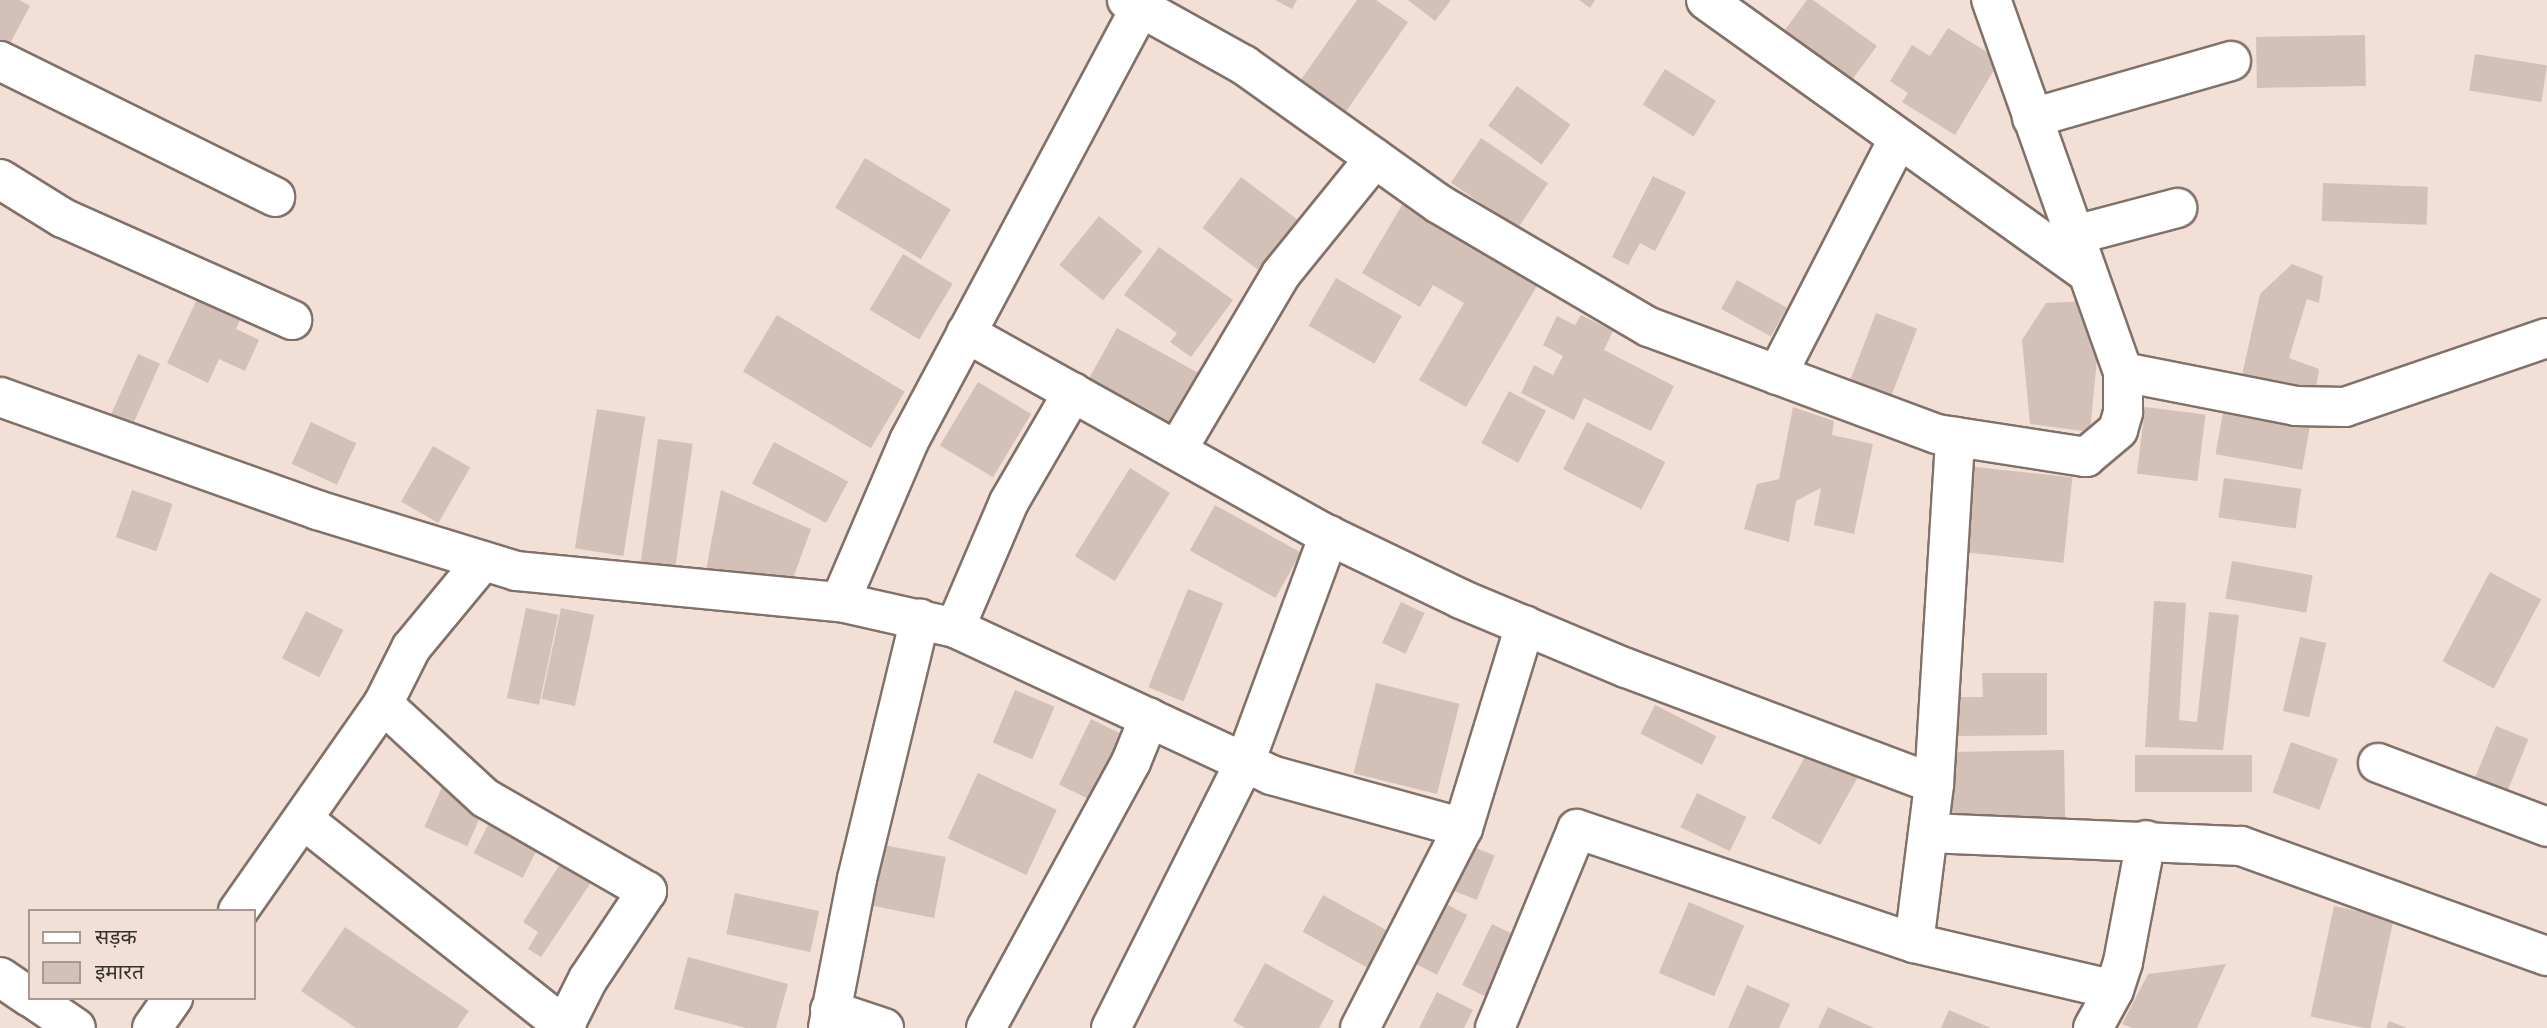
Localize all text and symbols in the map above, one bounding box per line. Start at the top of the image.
legend [28,909,256,1000]
text: सड़क [95,923,137,949]
text: इमारत [95,958,144,984]

